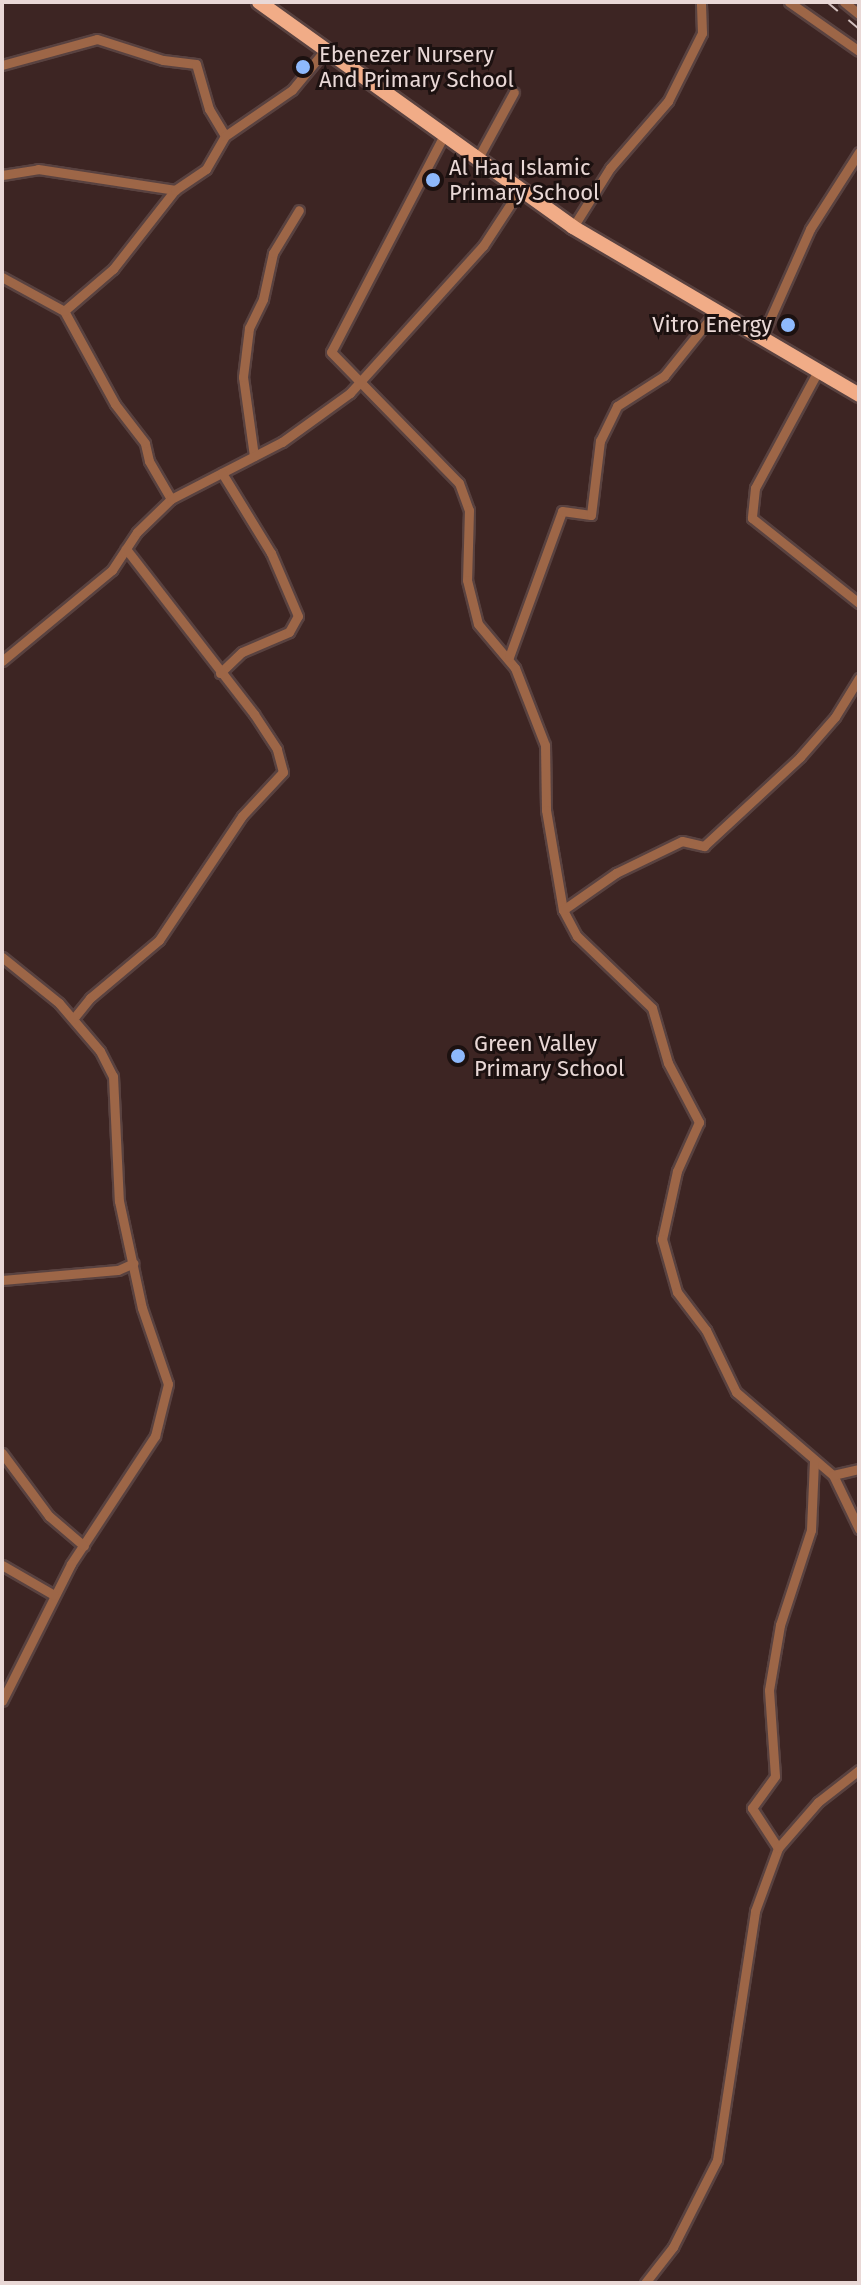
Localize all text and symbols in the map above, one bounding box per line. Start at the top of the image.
place label: Ebenezer Nursery And Primary School [319,41,514,92]
marker: Ebenezer Nursery And Primary School [294,58,312,76]
place label: Al Haq Islamic Primary School [449,154,600,206]
marker: Al Haq Islamic Primary School [424,171,442,189]
place label: Vitro Energy [652,312,772,338]
marker: Vitro Energy [779,316,797,334]
place label: Green Valley Primary School [474,1030,625,1082]
marker: Green Valley Primary School [449,1047,467,1065]

